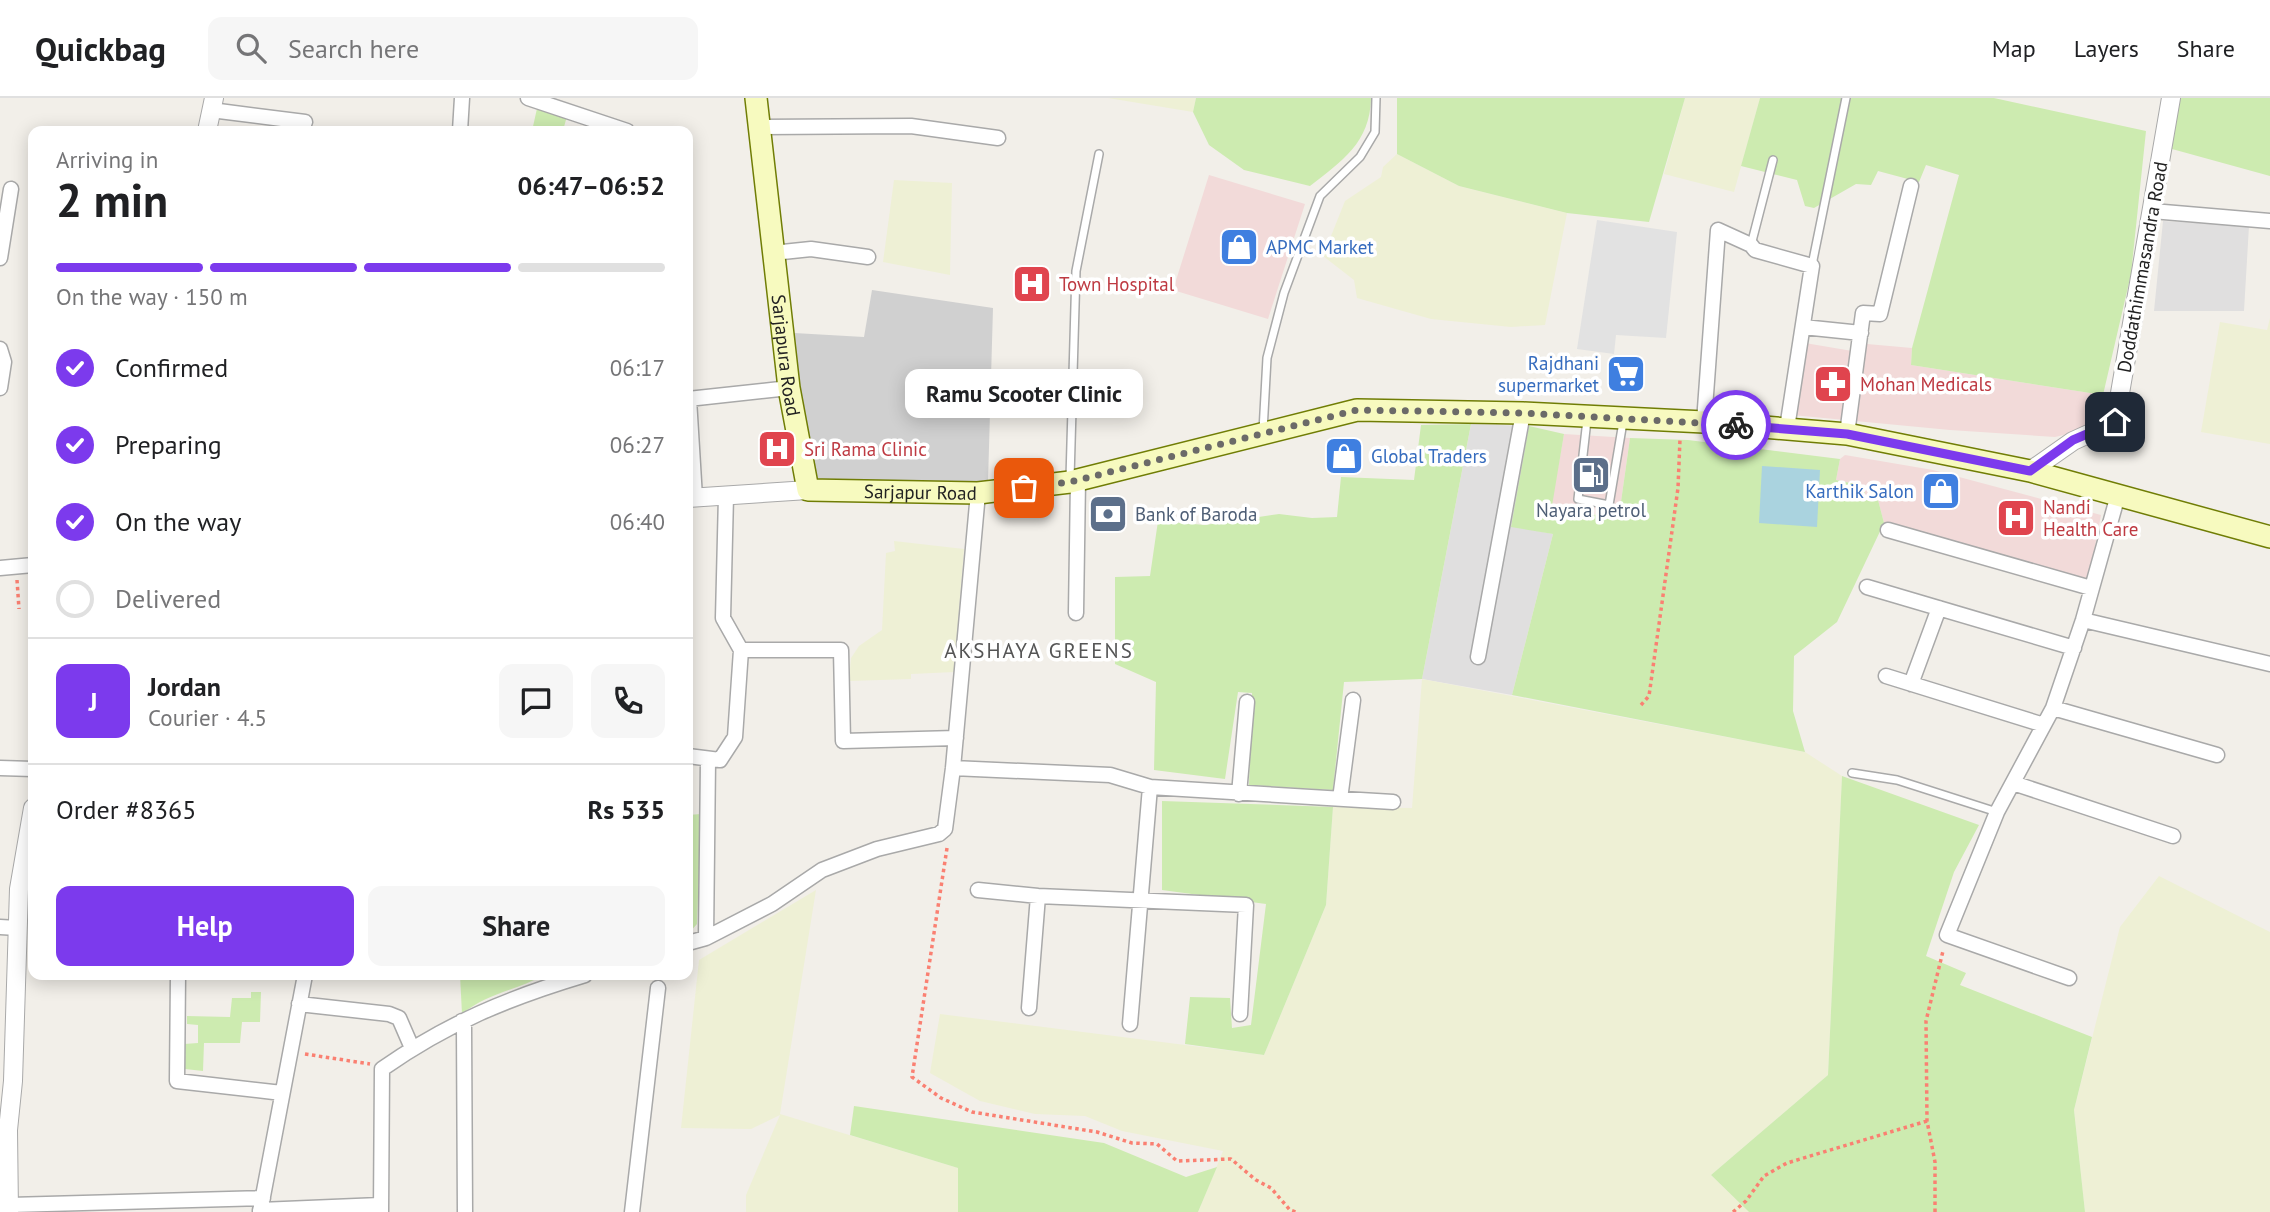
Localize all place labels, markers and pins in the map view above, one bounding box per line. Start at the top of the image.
shop icon: APMC Market [1218,226,1260,268]
place label: APMC Market [1266,235,1374,259]
hospital icon: Town Hospital [1011,263,1053,305]
place label: Town Hospital [1059,272,1175,296]
place label: Rajdhani supermarket [1498,351,1600,397]
supermarket icon: Rajdhani supermarket [1605,353,1647,395]
pharmacy icon: Mohan Medicals [1812,363,1854,405]
callout: Ramu Scooter Clinic [905,369,1143,418]
place label: Mohan Medicals [1860,372,1992,396]
pin [2085,392,2145,452]
hospital icon: Sri Rama Clinic [756,428,798,470]
shop icon: Global Traders [1323,435,1365,477]
place label: Sri Rama Clinic [804,437,927,461]
place label: Global Traders [1371,444,1487,468]
fuel station icon: Nayara petrol [1570,454,1612,496]
pin [994,458,1054,518]
shop icon: Karthik Salon [1920,470,1962,512]
place label: Karthik Salon [1805,479,1914,503]
bank icon: Bank of Baroda [1087,493,1129,535]
place label: Nandi Health Care [2043,495,2138,541]
hospital icon: Nandi Health Care [1995,497,2037,539]
place label: Nayara petrol [1536,498,1646,522]
place label: Bank of Baroda [1135,502,1257,526]

